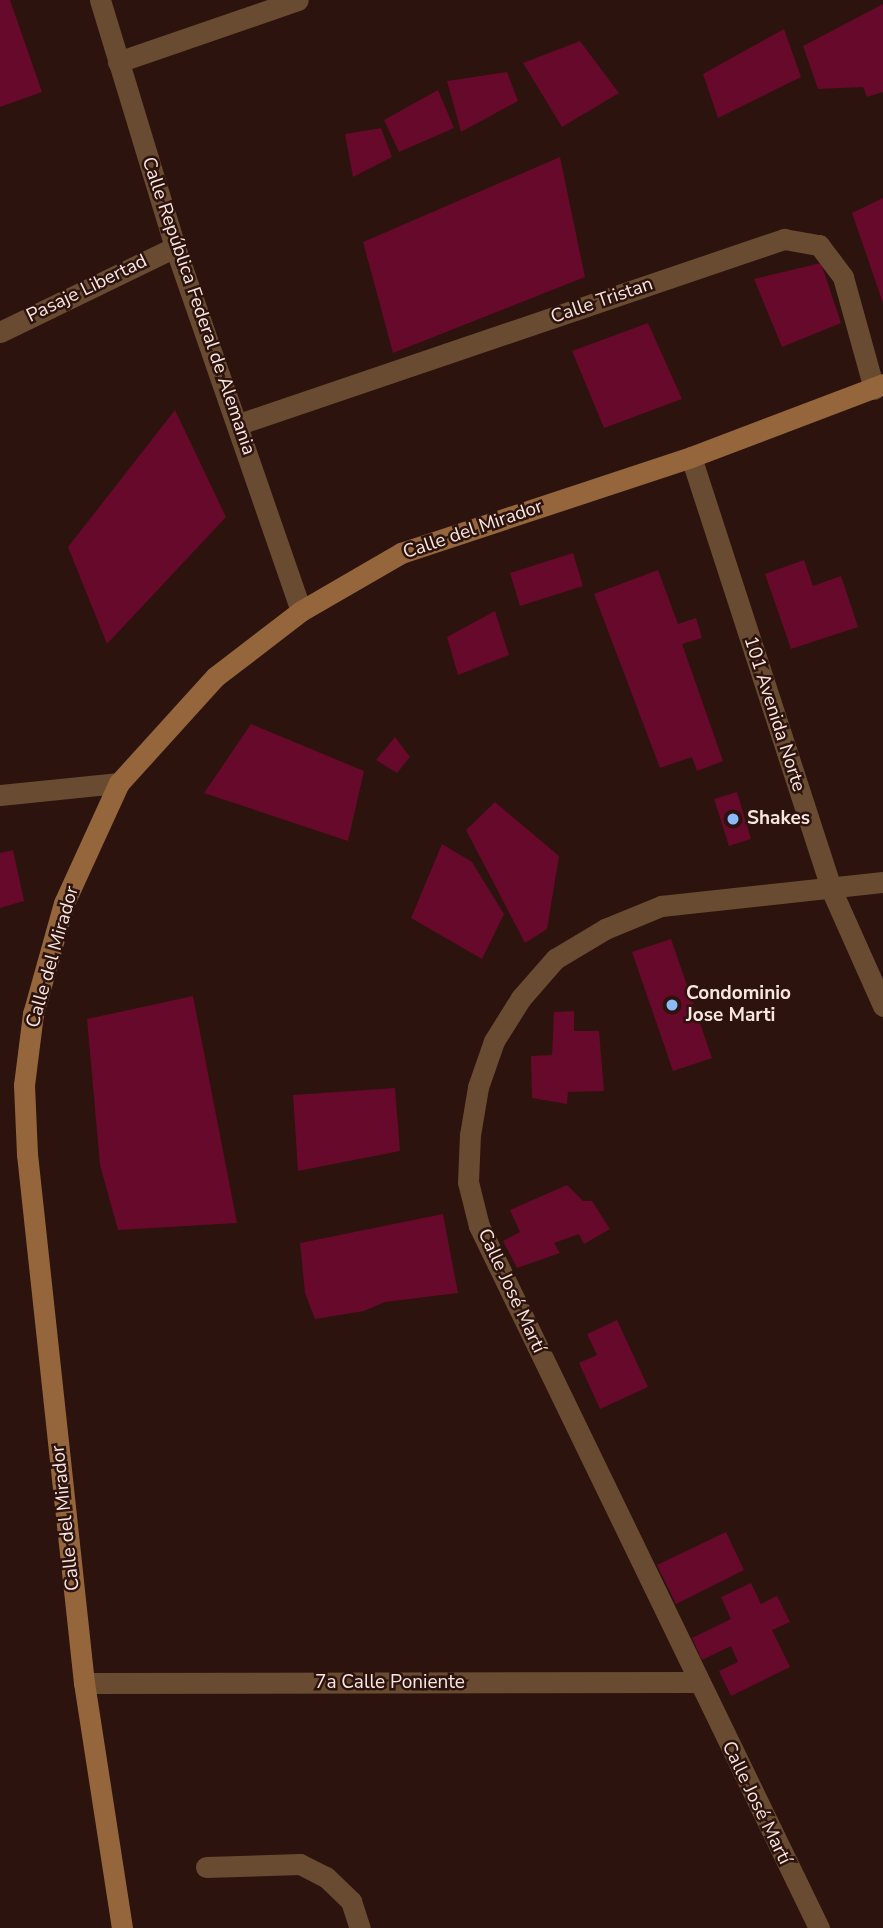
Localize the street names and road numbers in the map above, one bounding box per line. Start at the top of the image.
street label: Calle República Federal de Alemania [136,154,260,458]
street label: Pasaje Libertad [23,250,151,328]
street label: Calle Tristan [548,273,656,329]
street label: Calle del Mirador [400,495,546,565]
street label: 101 Avenida Norte [738,633,810,795]
street label: Calle del Mirador [22,884,84,1030]
street label: Calle José Martí [472,1225,550,1357]
street label: Calle del Mirador [47,1444,85,1592]
street label: 7a Calle Poniente [315,1672,465,1694]
street label: Calle José Martí [716,1738,796,1868]

